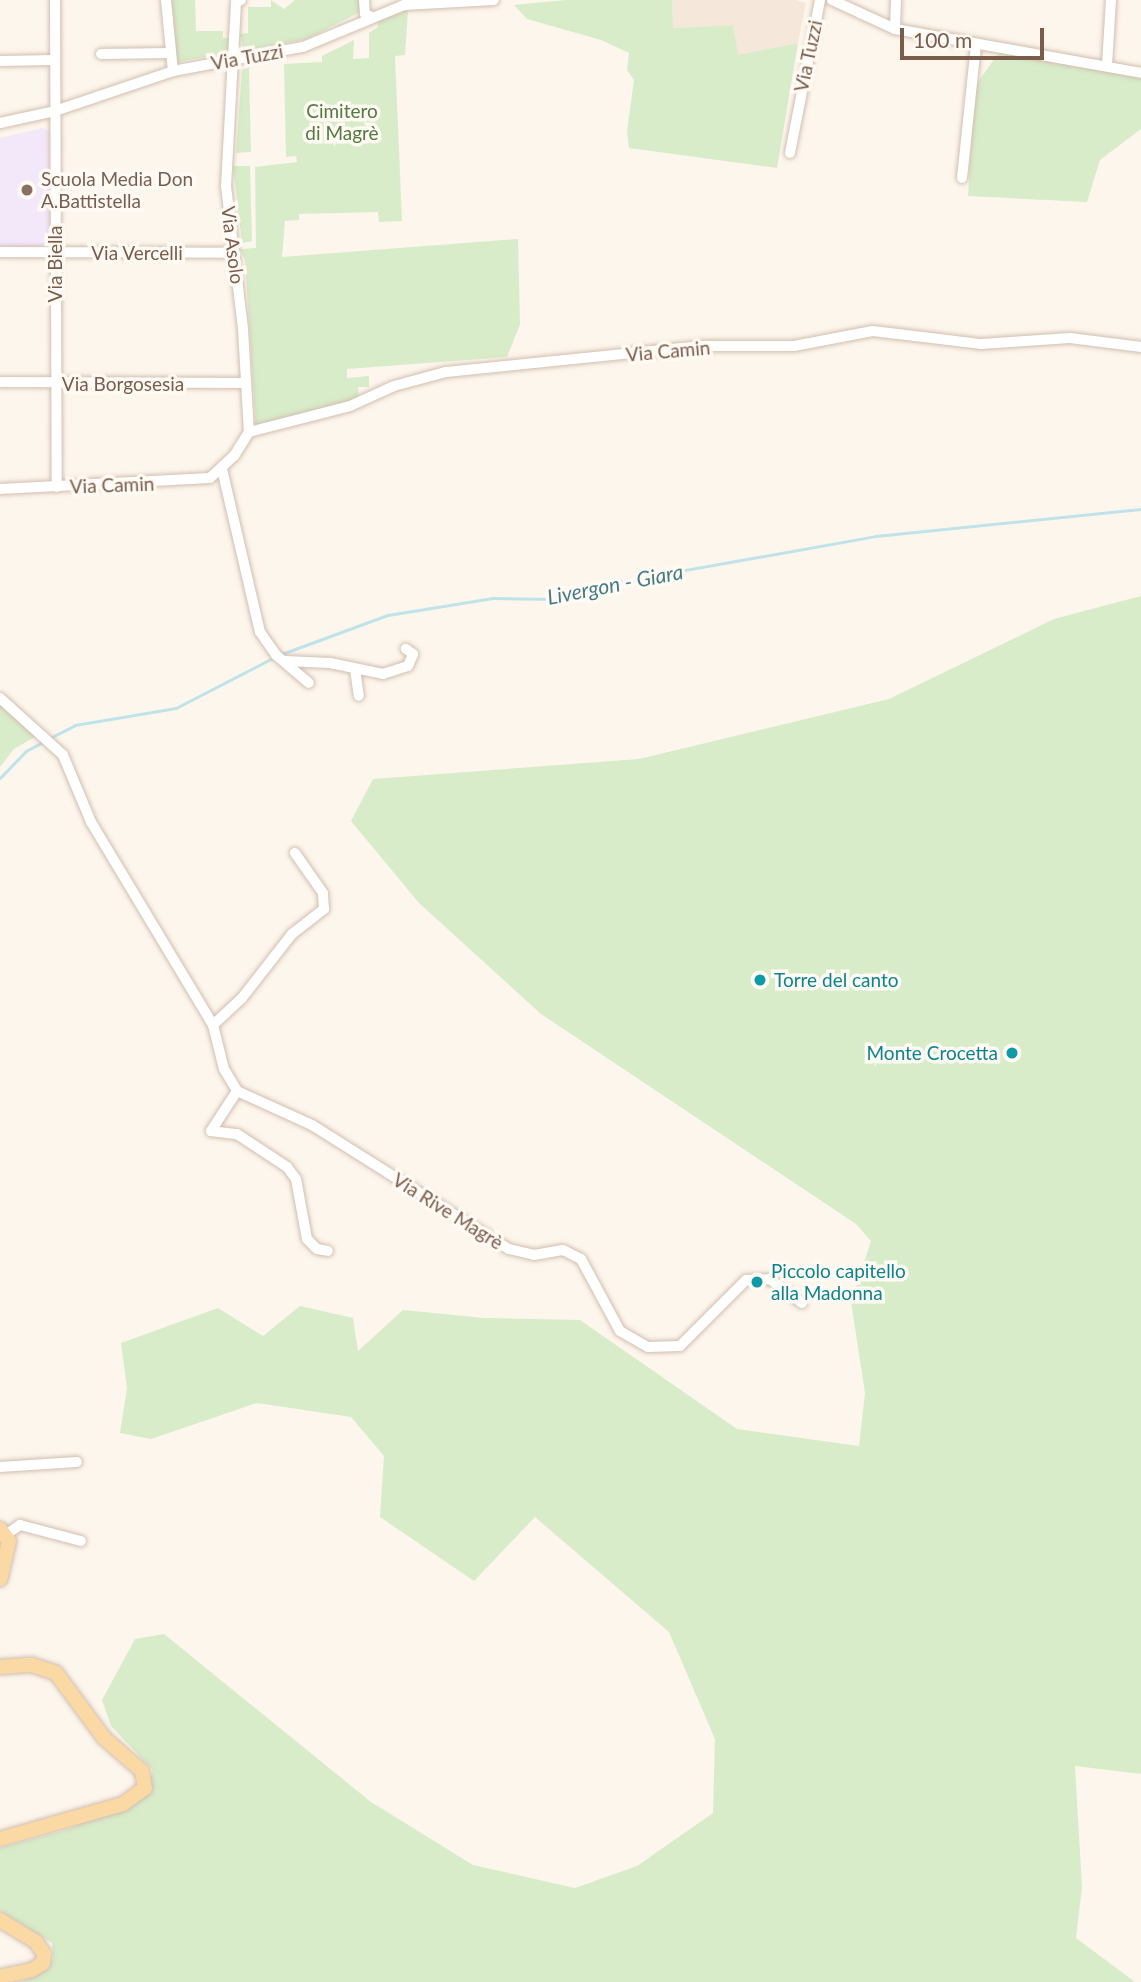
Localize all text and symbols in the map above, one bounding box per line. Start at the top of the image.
scale bar [903,14,1046,58]
street label: Via Tuzzi [789,18,827,94]
text: 100 m [913,27,972,52]
street label: Via Tuzzi [209,39,285,75]
park label: Cimitero di Magrè [305,100,379,144]
place label: Scuola Media Don A.Battistella [41,168,193,212]
marker: Scuola Media Don A.Battistella [19,182,35,198]
street label: Via Asolo [217,204,249,286]
street label: Via Biella [44,226,66,302]
street label: Via Vercelli [91,242,183,264]
street label: Via Camin [625,336,711,366]
street label: Via Borgosesia [62,373,184,395]
street label: Via Camin [69,472,155,498]
water label: Livergon - Giara [545,558,685,610]
place label: Torre del canto [774,969,899,991]
marker: Torre del canto [752,972,768,988]
place label: Monte Crocetta [867,1042,998,1064]
marker: Monte Crocetta [1004,1045,1020,1061]
street label: Via Rive Magrè [389,1168,507,1254]
place label: Piccolo capitello alla Madonna [771,1260,906,1304]
marker: Piccolo capitello alla Madonna [749,1274,765,1290]

